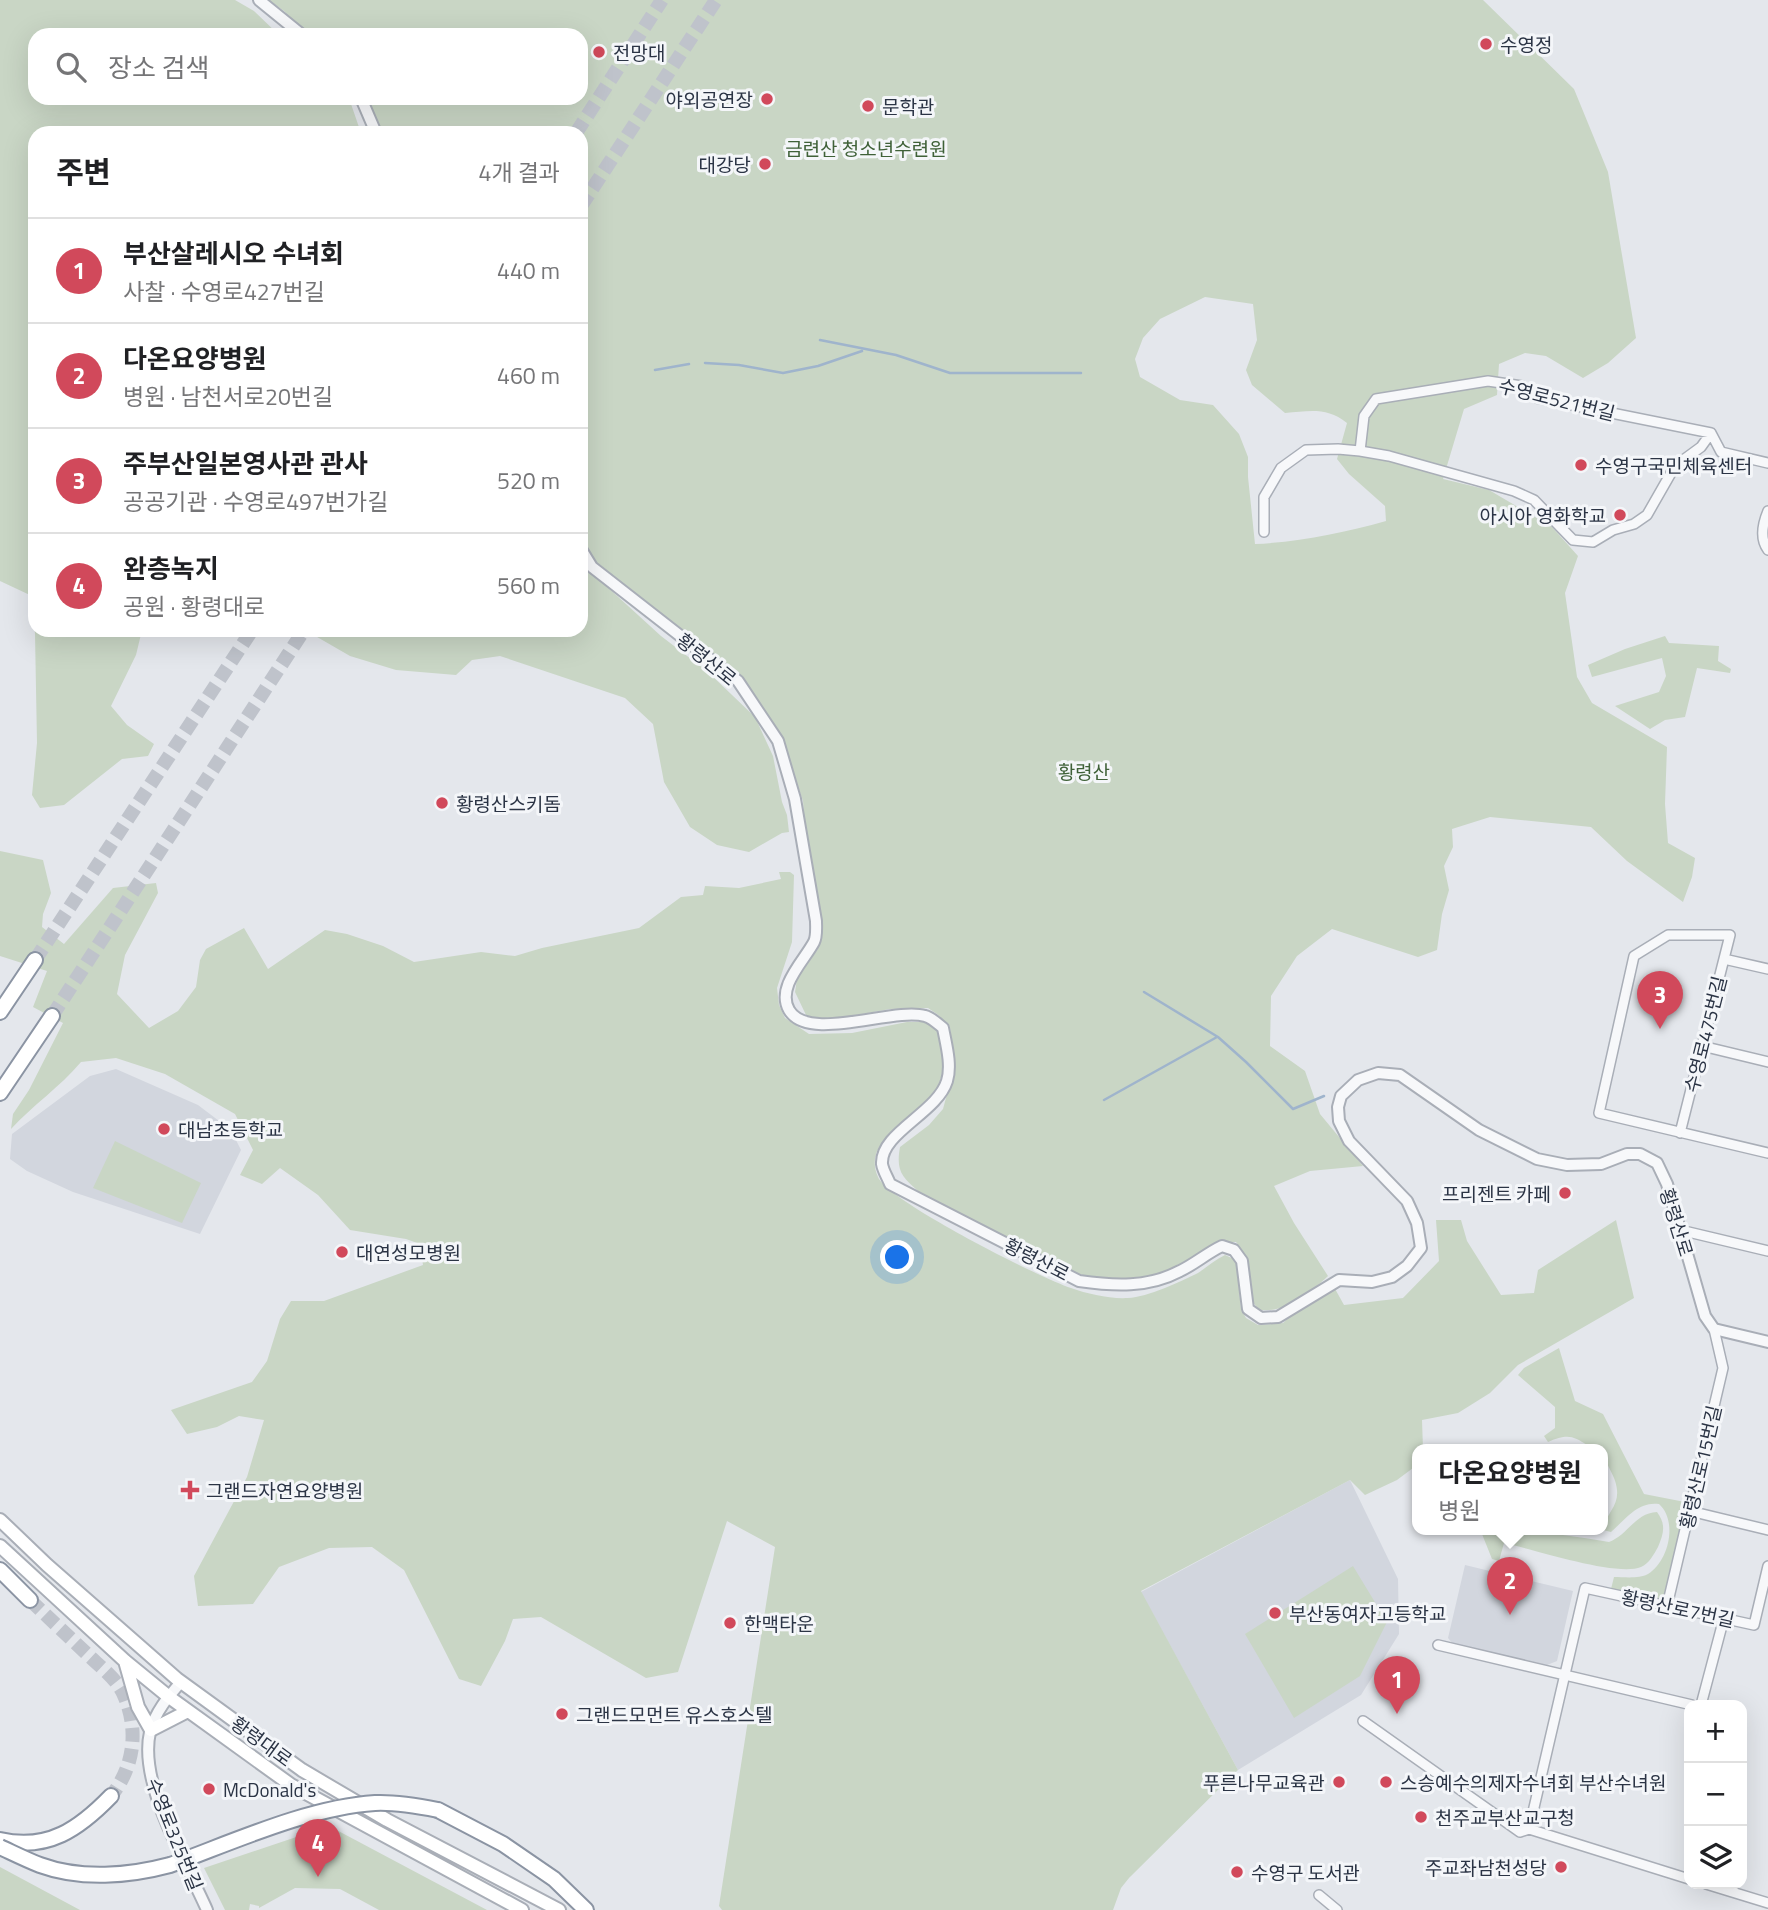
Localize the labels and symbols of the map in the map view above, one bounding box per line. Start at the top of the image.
place label: 수영정 [1500,30,1552,59]
marker: 수영정 [1478,36,1494,52]
place label: 전망대 [613,38,665,67]
marker: 전망대 [591,44,607,60]
place label: 야외공연장 [666,85,753,114]
marker: 야외공연장 [759,91,775,107]
place label: 문학관 [882,92,934,121]
marker: 문학관 [860,98,876,114]
park label: 금련산 청소년수련원 [785,134,947,163]
place label: 대강당 [699,150,751,179]
marker: 대강당 [757,156,773,172]
street label: 수영로521번길 [1496,370,1618,428]
place label: 수영구국민체육센터 [1595,451,1752,480]
marker: 수영구국민체육센터 [1573,457,1589,473]
place label: 아시아 영화학교 [1479,501,1606,530]
marker: 아시아 영화학교 [1612,507,1628,523]
street label: 황령산로 [671,626,743,692]
park label: 황령산 [1058,757,1110,786]
place label: 황령산스키돔 [456,789,561,818]
marker: 황령산스키돔 [434,795,450,811]
pin: 3 [1637,971,1683,1029]
street label: 수영로475번길 [1676,973,1734,1095]
place label: 대남초등학교 [178,1115,283,1144]
marker: 대남초등학교 [156,1121,172,1137]
place label: 프리젠트 카페 [1442,1179,1551,1208]
street label: 황령산로 [1653,1184,1701,1260]
marker: 프리젠트 카페 [1557,1185,1573,1201]
street label: 황령산로 [999,1230,1075,1288]
place label: 대연성모병원 [356,1238,461,1267]
your location [880,1240,914,1274]
marker: 대연성모병원 [334,1244,350,1260]
street label: 황령산로15번길 [1672,1402,1728,1532]
place label: 그랜드자연요양병원 [206,1476,363,1505]
marker: 그랜드자연요양병원 [180,1480,200,1500]
pin: 2 [1487,1557,1533,1615]
street label: 황령산로7번길 [1618,1582,1738,1634]
place label: 부산동여자고등학교 [1289,1599,1446,1628]
marker: 부산동여자고등학교 [1267,1605,1283,1621]
place label: 한맥타운 [744,1609,814,1638]
marker: 한맥타운 [722,1615,738,1631]
pin: 1 [1374,1656,1420,1714]
place label: 그랜드모먼트 유스호스텔 [576,1700,772,1729]
marker: 그랜드모먼트 유스호스텔 [554,1706,570,1722]
street label: 황령대로 [225,1709,299,1773]
place label: 푸른나무교육관 [1203,1768,1325,1797]
place label: 스승예수의제자수녀회 부산수녀원 [1400,1768,1666,1797]
street label: 수영로325번길 [139,1773,211,1895]
marker: 푸른나무교육관 [1331,1774,1347,1790]
marker: 스승예수의제자수녀회 부산수녀원 [1378,1774,1394,1790]
place label: McDonald's [223,1775,316,1804]
marker: McDonald's [201,1781,217,1797]
place label: 천주교부산교구청 [1435,1803,1575,1832]
marker: 천주교부산교구청 [1413,1809,1429,1825]
pin: 4 [295,1819,341,1877]
place label: 주교좌남천성당 [1425,1853,1547,1882]
place label: 수영구 도서관 [1251,1858,1360,1887]
marker: 주교좌남천성당 [1553,1859,1569,1875]
marker: 수영구 도서관 [1229,1864,1245,1880]

